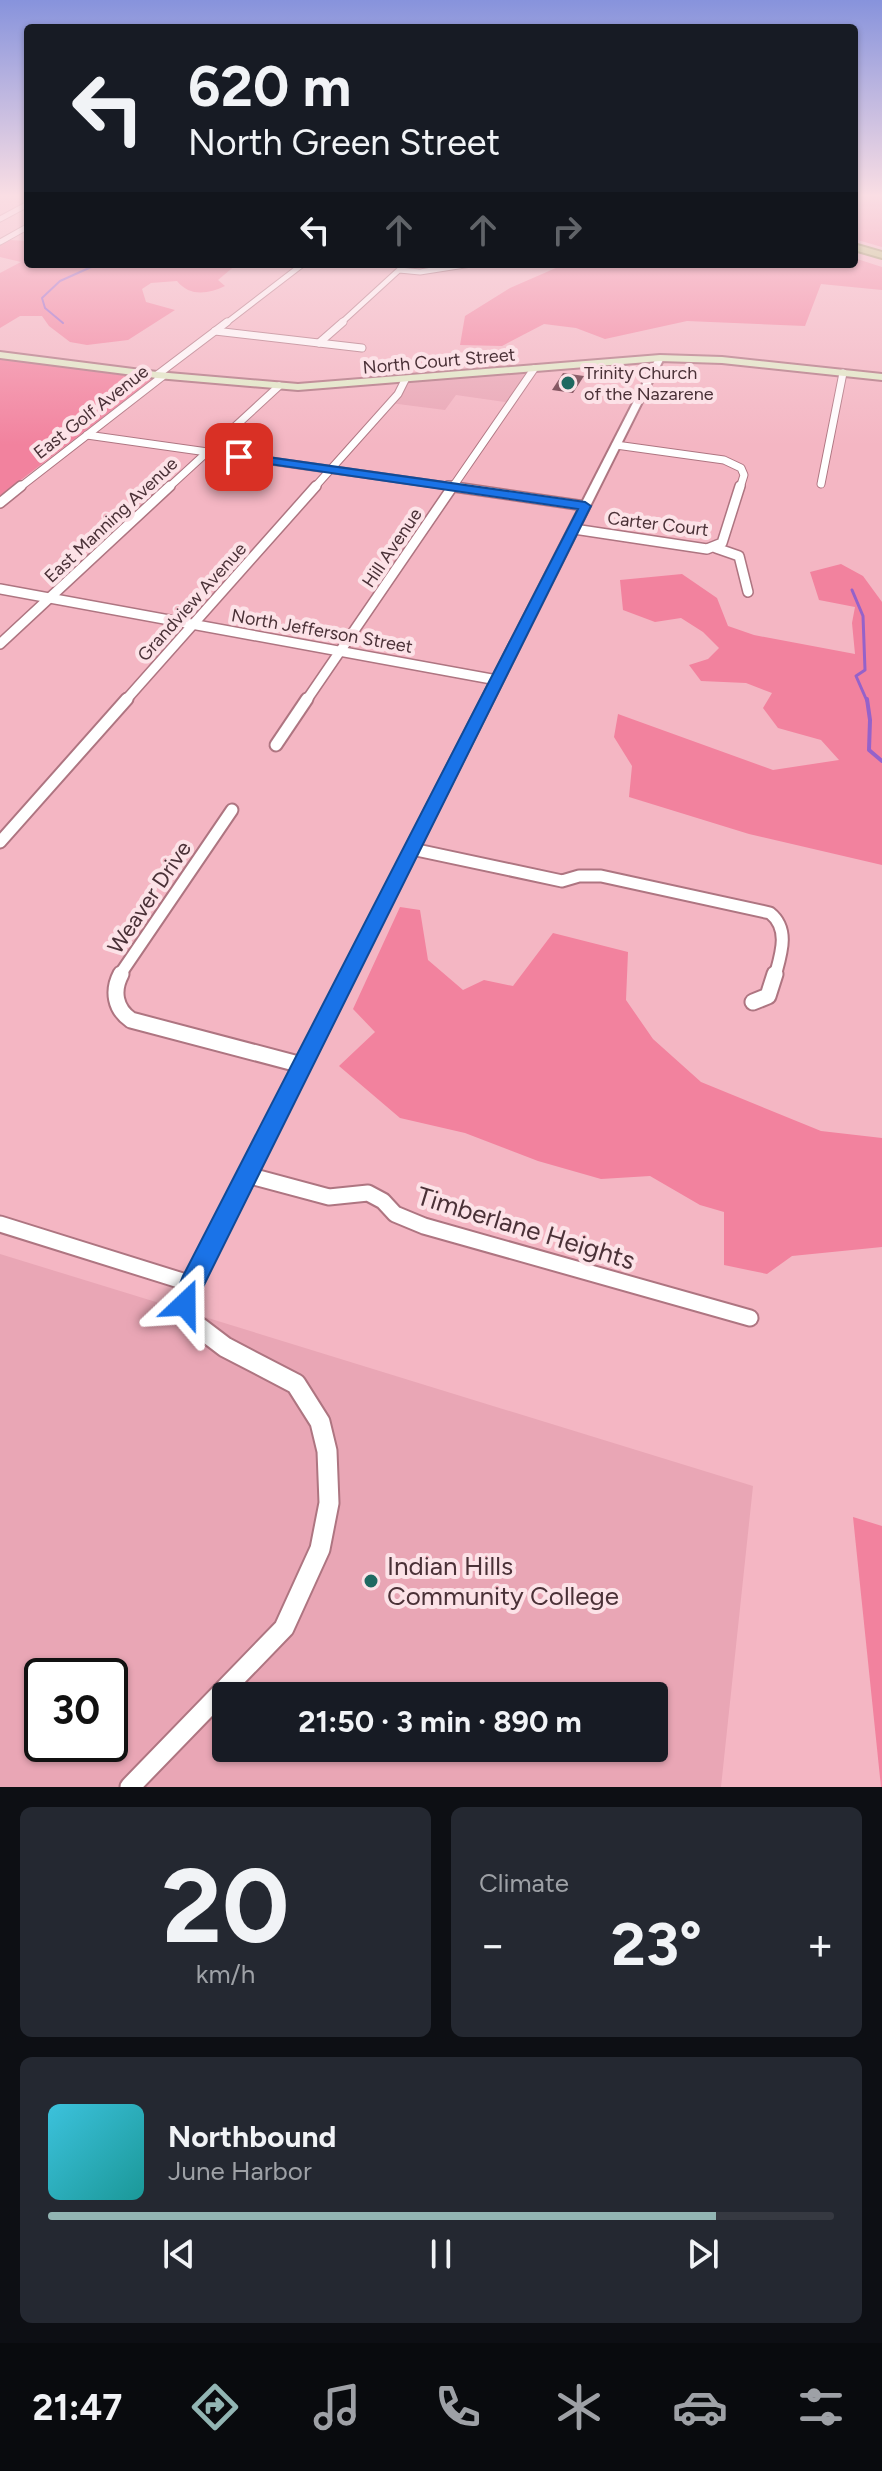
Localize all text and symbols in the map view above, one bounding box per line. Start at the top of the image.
text: 620 m [188,53,351,120]
icon: left [56,56,160,160]
text: North Green Street [188,121,500,164]
icon: left [293,208,337,252]
icon: ahead [377,208,421,252]
icon: ahead [461,208,505,252]
icon: right [545,208,589,252]
street label: North Court Street [362,343,516,379]
street label: East Golf Avenue [29,360,153,464]
place label: Trinity Church of the Nazarene [584,362,714,405]
marker: Trinity Church of the Nazarene [559,374,577,392]
pin [205,423,273,491]
icon: arrive [217,435,261,479]
street label: East Manning Avenue [40,452,182,587]
street label: Hill Avenue [357,504,427,592]
street label: Carter Court [606,507,710,541]
street label: Grandview Avenue [133,538,251,666]
street label: North Jefferson Street [230,604,415,658]
street label: Weaver Drive [102,836,197,959]
street label: Timberlane Heights [413,1180,639,1276]
position arrow [143,1262,227,1346]
place label: Indian Hills Community College [387,1550,619,1612]
marker: Indian Hills Community College [362,1572,380,1590]
speed limit sign: 30 [24,1658,128,1762]
text: 21:50 · 3 min · 890 m [298,1703,582,1740]
text: 20 [162,1843,289,1968]
text: Climate [479,1867,569,1899]
text: 23° [611,1908,702,1980]
text: − [479,1918,506,1971]
text: + [807,1918,834,1971]
text: km/h [196,1958,255,1990]
text: Northbound [168,2118,336,2155]
text: June Harbor [168,2155,312,2187]
icon: previous [157,2232,201,2276]
icon: pause [419,2232,463,2276]
icon: next [681,2232,725,2276]
icon: directions [187,2379,243,2435]
icon: music [309,2379,365,2435]
icon: phone [430,2379,486,2435]
icon: climate [551,2379,607,2435]
icon: car [672,2379,728,2435]
icon: filters [793,2379,849,2435]
text: 21:47 [33,2386,122,2429]

